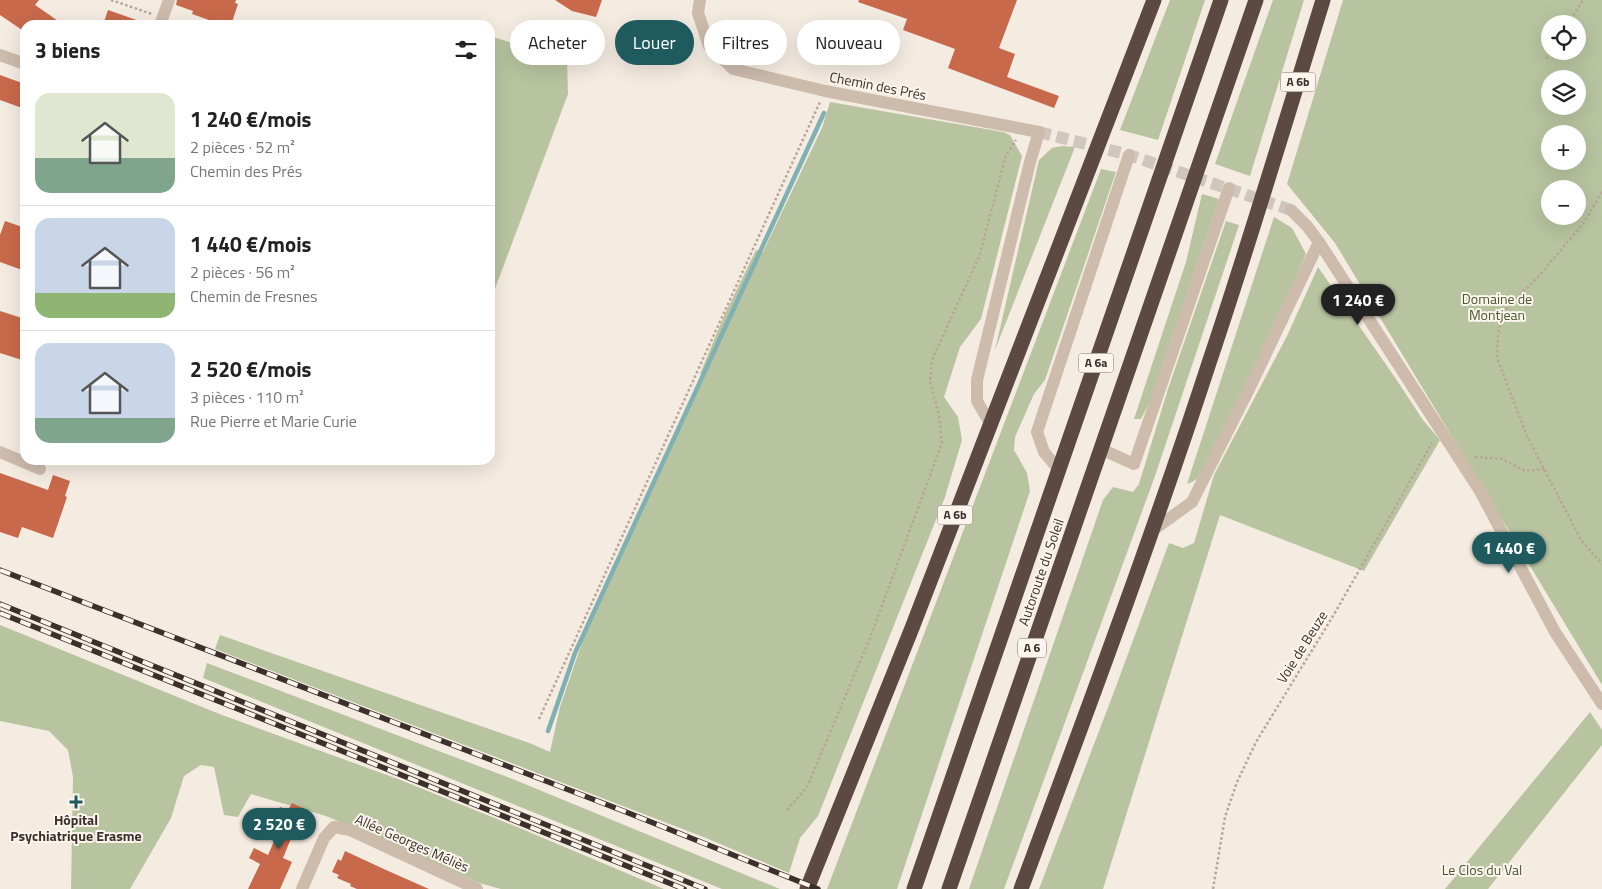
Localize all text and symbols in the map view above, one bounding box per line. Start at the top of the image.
map controls [1541,15,1586,225]
button: locate [1541,15,1586,60]
chip: Acheter [510,20,605,65]
chip: Louer [615,20,694,65]
chip: Filtres [704,20,787,65]
chip: Nouveau [797,20,900,65]
text: 3 biens [35,34,100,66]
icon: filters [452,36,480,64]
street label: Chemin des Prés [828,66,928,105]
button: layers [1541,70,1586,115]
road number: A 6b [1280,72,1316,91]
text: 1 240 €/mois [190,103,312,135]
icon: home [75,113,135,173]
button: + [1541,125,1586,170]
text: 2 pièces · 52 m² [190,135,295,159]
text: Chemin des Prés [190,159,302,183]
button: − [1541,180,1586,225]
text: 1 440 €/mois [190,228,312,260]
icon: home [75,238,135,298]
text: 2 pièces · 56 m² [190,260,295,284]
text: Chemin de Fresnes [190,284,318,308]
pin: 1 240 € [1312,284,1404,326]
text: 1 240 € [1332,288,1384,312]
park label: Domaine de Montjean [1462,288,1532,325]
text: 2 520 €/mois [190,353,312,385]
road number: A 6a [1078,353,1114,372]
icon: home [75,363,135,423]
text: 3 pièces · 110 m² [190,385,304,409]
text: Rue Pierre et Marie Curie [190,409,357,433]
road number: A 6b [938,506,972,524]
street label: Autoroute du Soleil [1012,515,1069,628]
pin: 1 440 € [1463,532,1555,574]
text: 1 440 € [1483,536,1535,560]
street label: Voie de Beuze [1271,606,1332,687]
road number: A 6 [1018,638,1046,658]
marker: Hôpital Psychiatrique Erasme [69,795,83,809]
pin: 2 520 € [233,808,325,850]
street label: Allée Georges Méliès [352,808,472,877]
place label: Hôpital Psychiatrique Erasme [10,809,142,846]
text: 2 520 € [253,812,305,836]
park label: Le Clos du Val [1442,859,1522,880]

